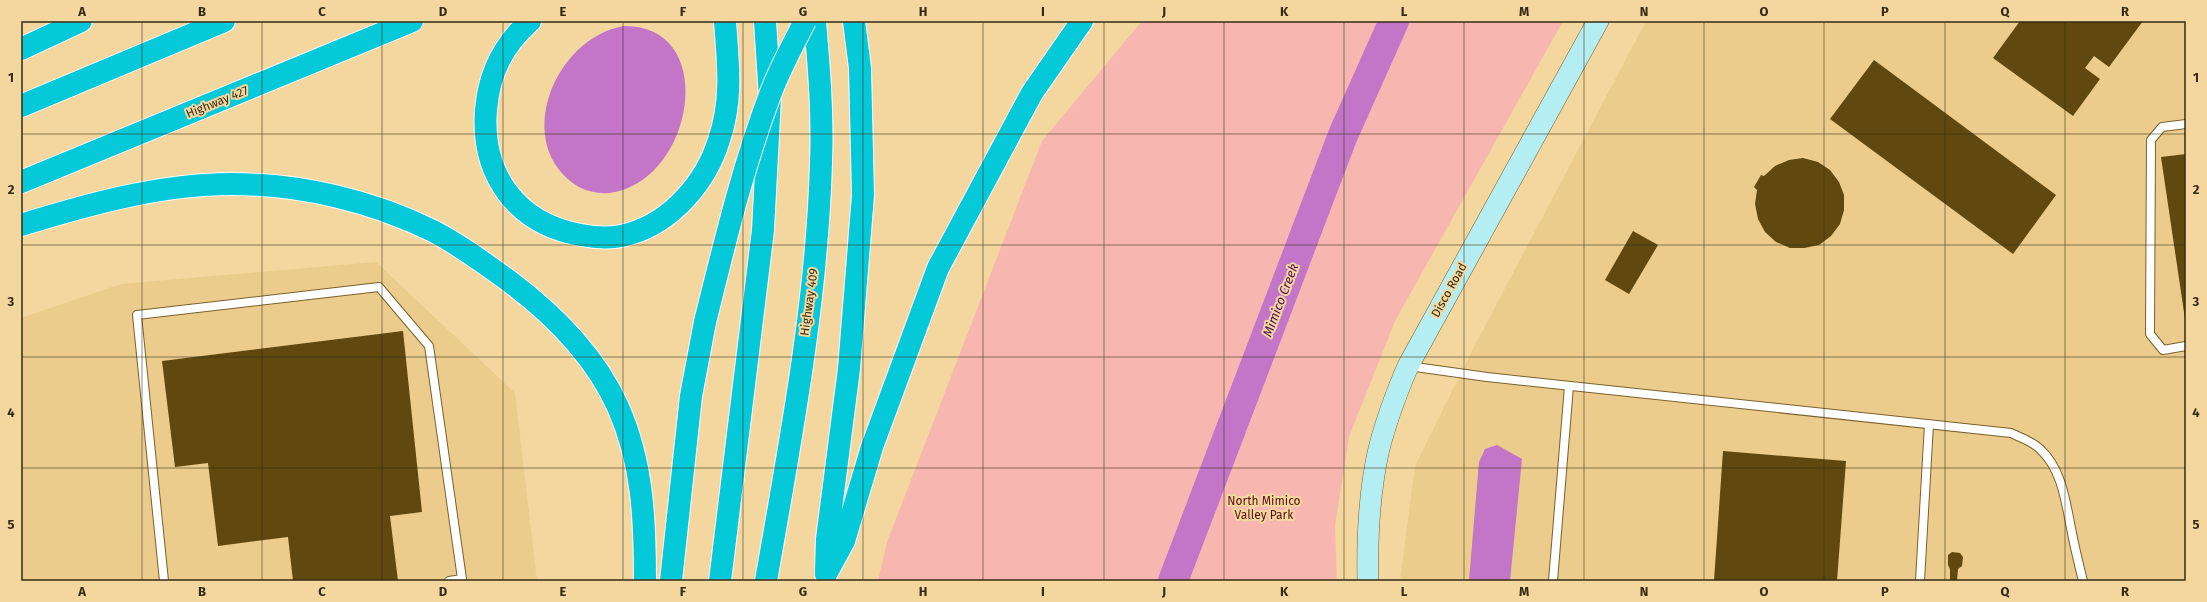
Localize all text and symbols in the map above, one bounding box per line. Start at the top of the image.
text: A [77,4,86,19]
text: B [198,4,206,19]
text: C [318,4,326,19]
text: D [439,4,448,19]
text: E [560,4,567,19]
text: F [680,4,687,19]
text: G [799,4,807,19]
text: H [919,4,927,19]
text: I [1041,4,1045,19]
text: J [1161,4,1166,19]
text: K [1280,4,1289,19]
text: L [1401,4,1408,19]
text: M [1519,4,1529,19]
text: N [1640,4,1648,19]
text: O [1760,4,1769,19]
text: P [1881,4,1889,19]
text: Q [2001,4,2011,19]
text: R [2121,4,2130,19]
text: 1 [8,70,14,85]
text: 1 [2193,70,2199,85]
street label: Highway 427 [184,83,250,121]
text: 2 [8,182,15,197]
text: 2 [2193,182,2200,197]
street label: Disco Road [1428,260,1470,320]
water label: Mimico Creek [1260,261,1301,339]
street label: Highway 409 [797,267,821,337]
text: 3 [7,294,15,309]
text: 3 [2192,294,2200,309]
text: 4 [7,405,15,420]
text: 4 [2192,405,2200,420]
park label: North Mimico Valley Park [1227,494,1301,522]
text: 5 [8,517,15,532]
text: 5 [2193,517,2200,532]
text: A [77,584,86,599]
text: B [198,584,206,599]
text: C [318,584,326,599]
text: D [439,584,448,599]
text: E [560,584,567,599]
text: F [680,584,687,599]
text: G [799,584,807,599]
text: H [919,584,927,599]
text: I [1041,584,1045,599]
text: J [1161,584,1166,599]
text: K [1280,584,1289,599]
text: L [1401,584,1408,599]
text: M [1519,584,1529,599]
text: N [1640,584,1648,599]
text: O [1760,584,1769,599]
text: P [1881,584,1889,599]
text: Q [2001,584,2011,599]
text: R [2121,584,2130,599]

